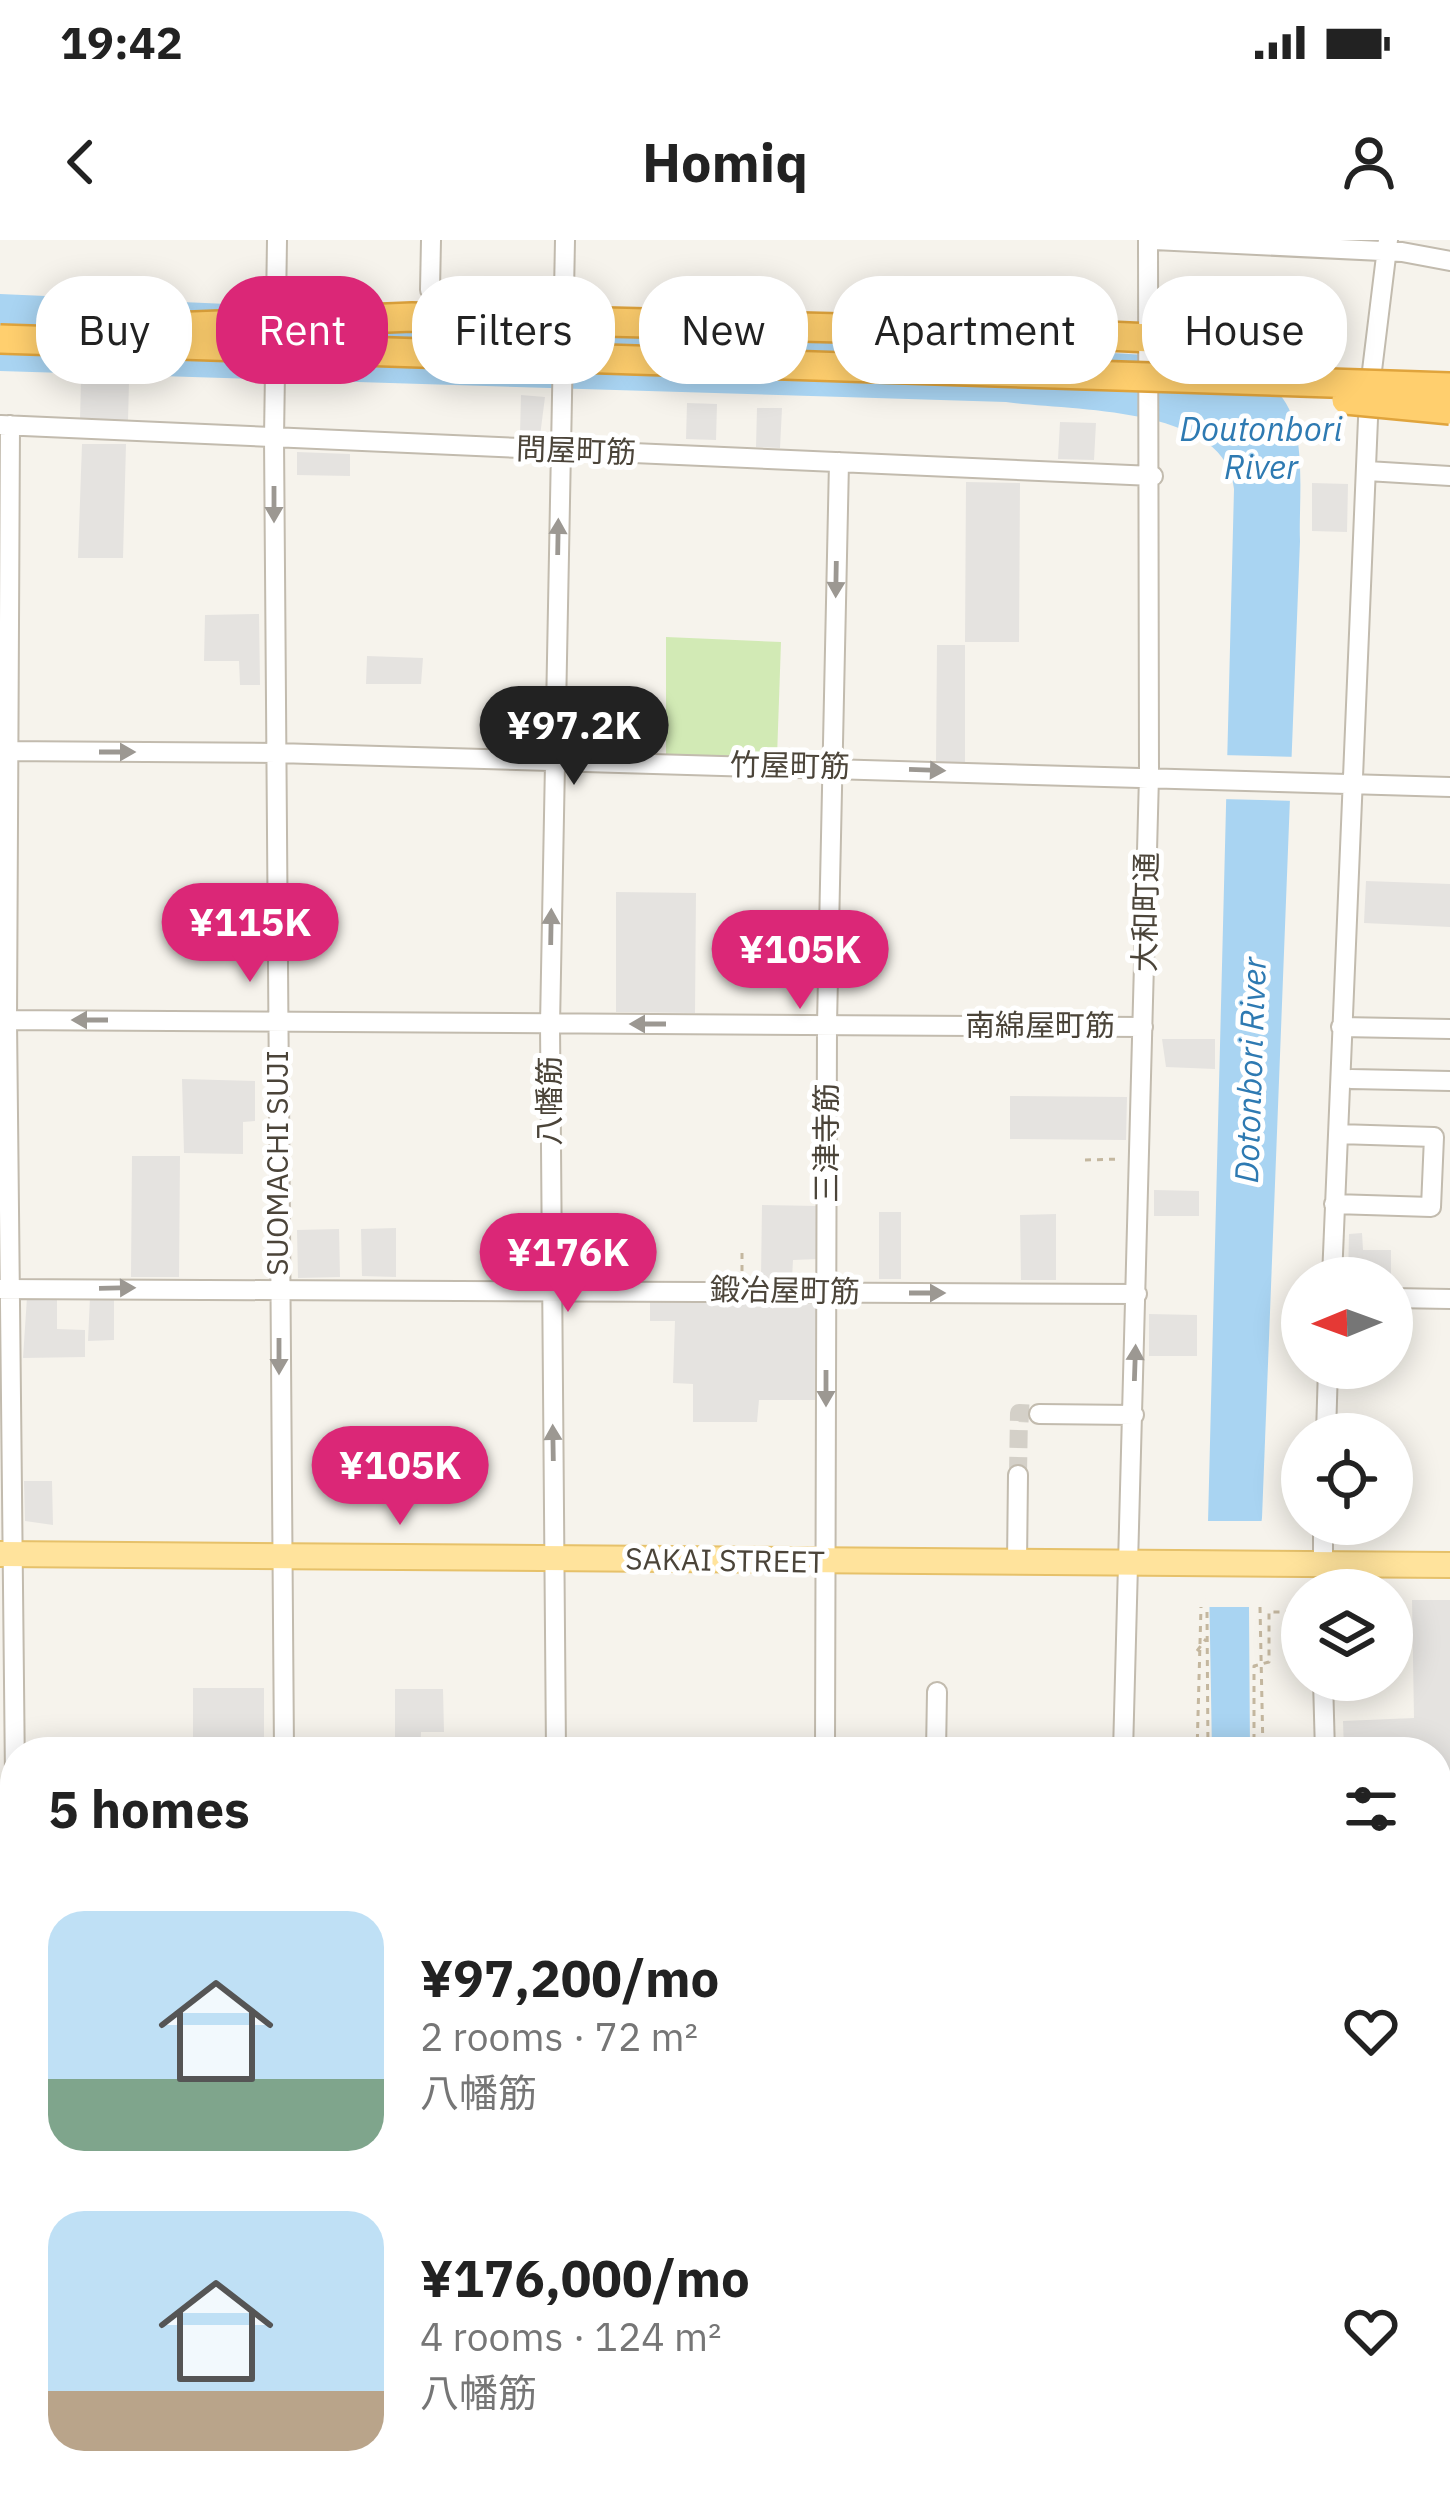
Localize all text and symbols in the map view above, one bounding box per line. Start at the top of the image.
text: 19:42 [60,13,183,71]
text: Homiq [642,127,808,197]
icon: back [48,129,114,195]
icon: person [1336,129,1402,195]
chip: Buy [36,276,192,384]
chip: Rent [216,276,388,384]
chip: Filters [412,276,615,384]
chip: New [639,276,808,384]
chip: Apartment [832,276,1118,384]
chip: House [1142,276,1347,384]
water label: Doutonbori River [1179,407,1343,488]
street label: 問屋町筋 [515,428,637,471]
one-way arrow [264,486,284,524]
one-way arrow [548,517,567,555]
one-way arrow [827,561,846,599]
pin: ¥97.2K [476,686,672,788]
text: ¥97.2K [507,699,641,750]
one-way arrow [99,742,137,762]
street label: 竹屋町筋 [730,744,850,785]
one-way arrow [909,760,947,779]
street label: 大和町通 [1124,852,1165,972]
pin: ¥115K [166,883,334,985]
text: ¥115K [189,896,311,947]
one-way arrow [541,907,561,945]
pin: ¥105K [716,910,884,1012]
text: ¥105K [739,923,861,974]
water label: Dotonbori River [1224,955,1275,1184]
street label: 南綿屋町筋 [965,1005,1115,1044]
one-way arrow [70,1010,108,1030]
one-way arrow [628,1014,666,1034]
street label: SUOMACHI SUJI [257,1050,296,1276]
street label: 八幡筋 [529,1056,568,1146]
street label: 三津寺筋 [806,1083,845,1203]
pin: ¥176K [484,1213,652,1315]
text: ¥176K [507,1226,629,1277]
north arrow [1281,1257,1413,1389]
map controls [1281,1257,1413,1701]
street label: 鍛冶屋町筋 [710,1269,860,1310]
one-way arrow [99,1278,137,1298]
one-way arrow [909,1283,947,1303]
one-way arrow [269,1338,289,1376]
one-way arrow [1126,1343,1145,1381]
one-way arrow [816,1370,836,1408]
button: locate [1281,1413,1413,1545]
one-way arrow [544,1423,563,1461]
pin: ¥105K [316,1426,484,1528]
text: ¥105K [339,1439,461,1490]
street label: SAKAI STREET [625,1538,825,1581]
button: layers [1281,1569,1413,1701]
text: 5 homes [48,1776,250,1842]
icon: filters [1338,1776,1404,1842]
text: ¥97,200/mo [420,1945,719,2011]
icon: home [144,1959,288,2103]
icon: heart [1338,1998,1404,2064]
text: 2 rooms · 72 m² [420,2011,698,2062]
text: 八幡筋 [420,2067,537,2118]
text: ¥176,000/mo [420,2245,750,2311]
icon: home [144,2259,288,2403]
icon: heart [1338,2298,1404,2364]
text: 4 rooms · 124 m² [420,2311,722,2362]
text: 八幡筋 [420,2367,537,2418]

